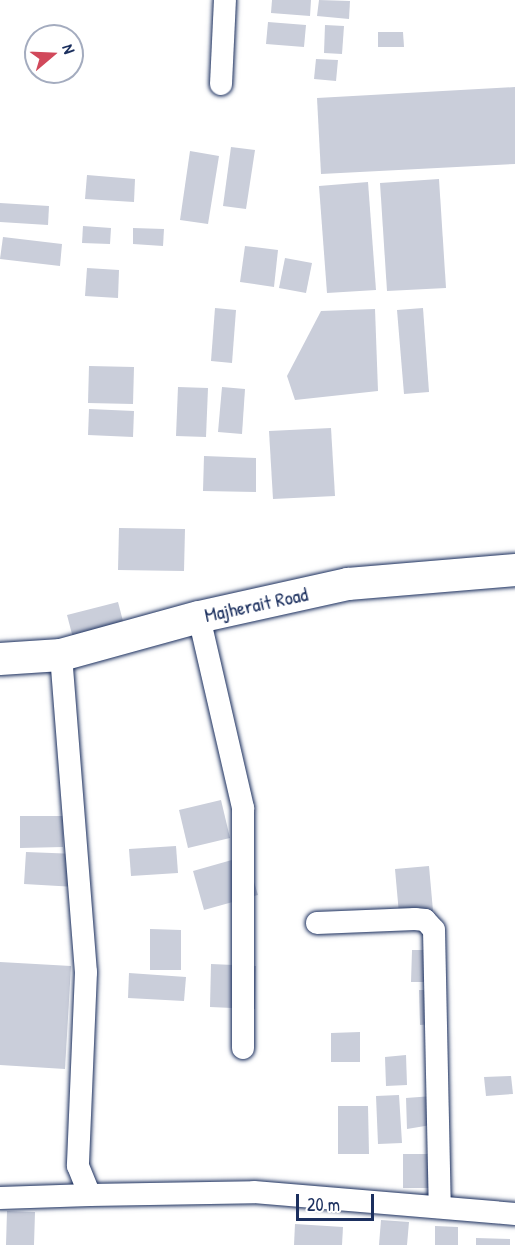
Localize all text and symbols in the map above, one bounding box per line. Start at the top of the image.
north arrow [24,24,84,84]
text: N [57,41,81,56]
street label: Majherait Road [202,581,310,627]
scale bar [299,1182,377,1220]
text: 20 m [307,1192,340,1217]

